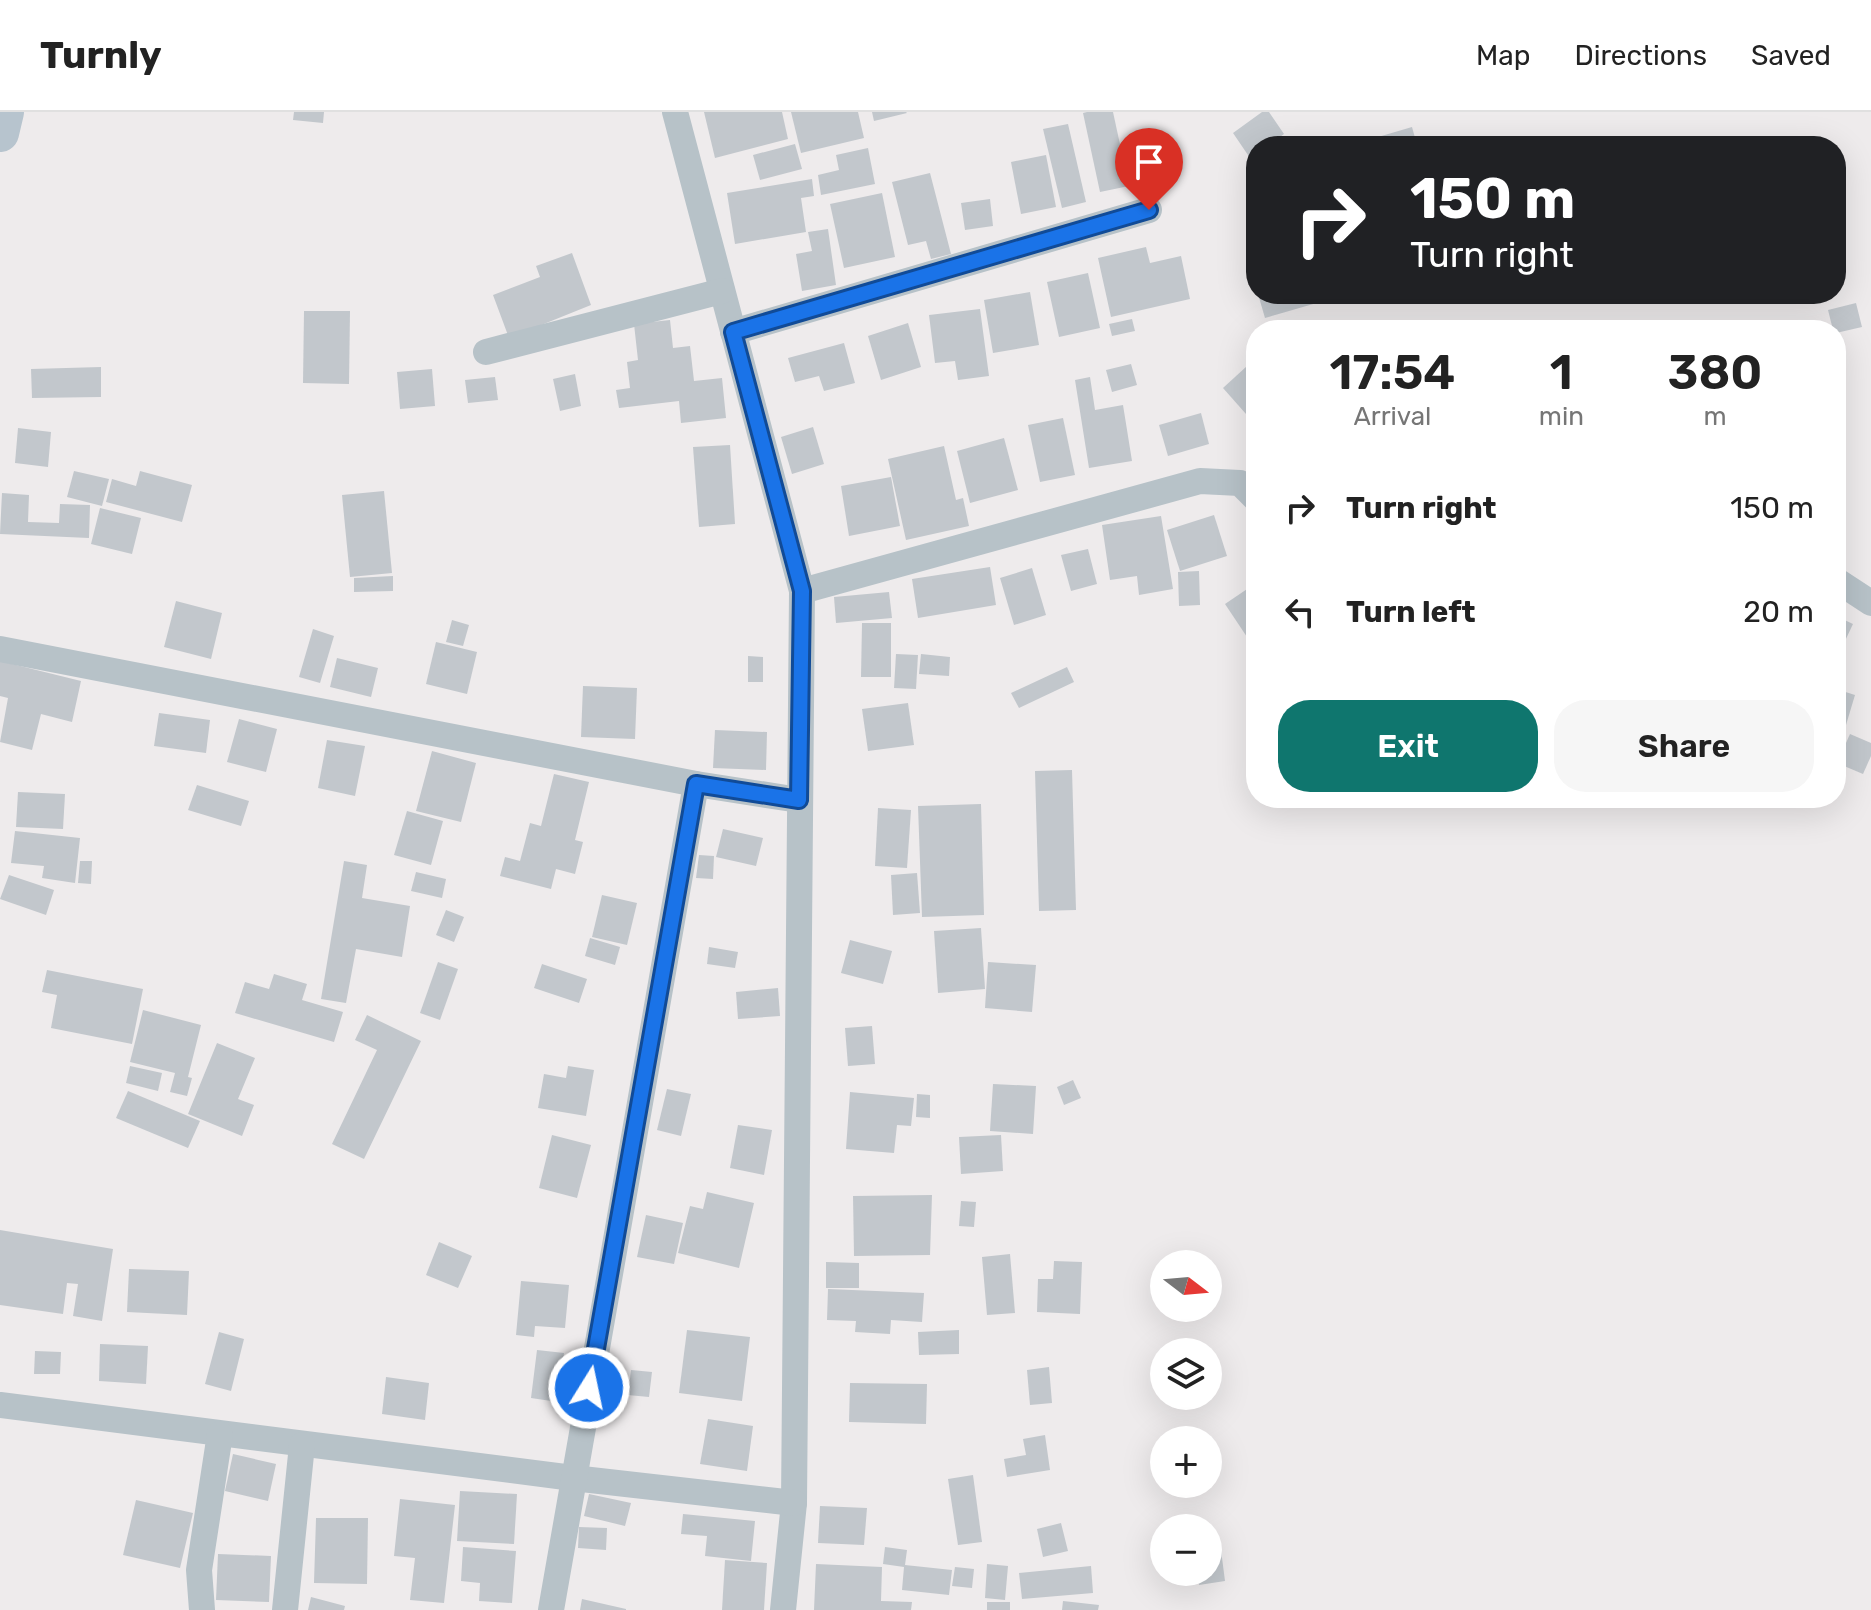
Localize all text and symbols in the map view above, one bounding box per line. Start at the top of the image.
text: Turnly [40,32,162,78]
text: Map [1476,39,1530,72]
text: Directions [1574,39,1707,72]
text: Saved [1751,39,1831,72]
pin [1115,128,1183,210]
icon: arrive [1127,140,1171,184]
text: 150 m [1410,166,1575,232]
icon: right [1278,168,1382,272]
text: Turn right [1410,233,1574,276]
text: 17:54 [1330,344,1455,401]
text: 1 [1550,344,1573,401]
text: 380 [1667,344,1762,401]
text: Arrival [1353,401,1431,432]
text: min [1539,401,1584,432]
text: m [1703,401,1727,432]
icon: right [1278,486,1322,530]
text: Turn right [1346,490,1497,526]
text: 150 m [1730,490,1814,526]
icon: left [1278,590,1322,634]
text: Turn left [1346,594,1476,630]
text: 20 m [1743,594,1814,630]
button: Exit [1278,700,1538,792]
button: Share [1554,700,1814,792]
north arrow [1150,1250,1222,1322]
map controls [1150,1250,1222,1586]
button: layers [1150,1338,1222,1410]
position arrow [547,1346,631,1430]
button: + [1150,1426,1222,1498]
button: − [1150,1514,1222,1586]

